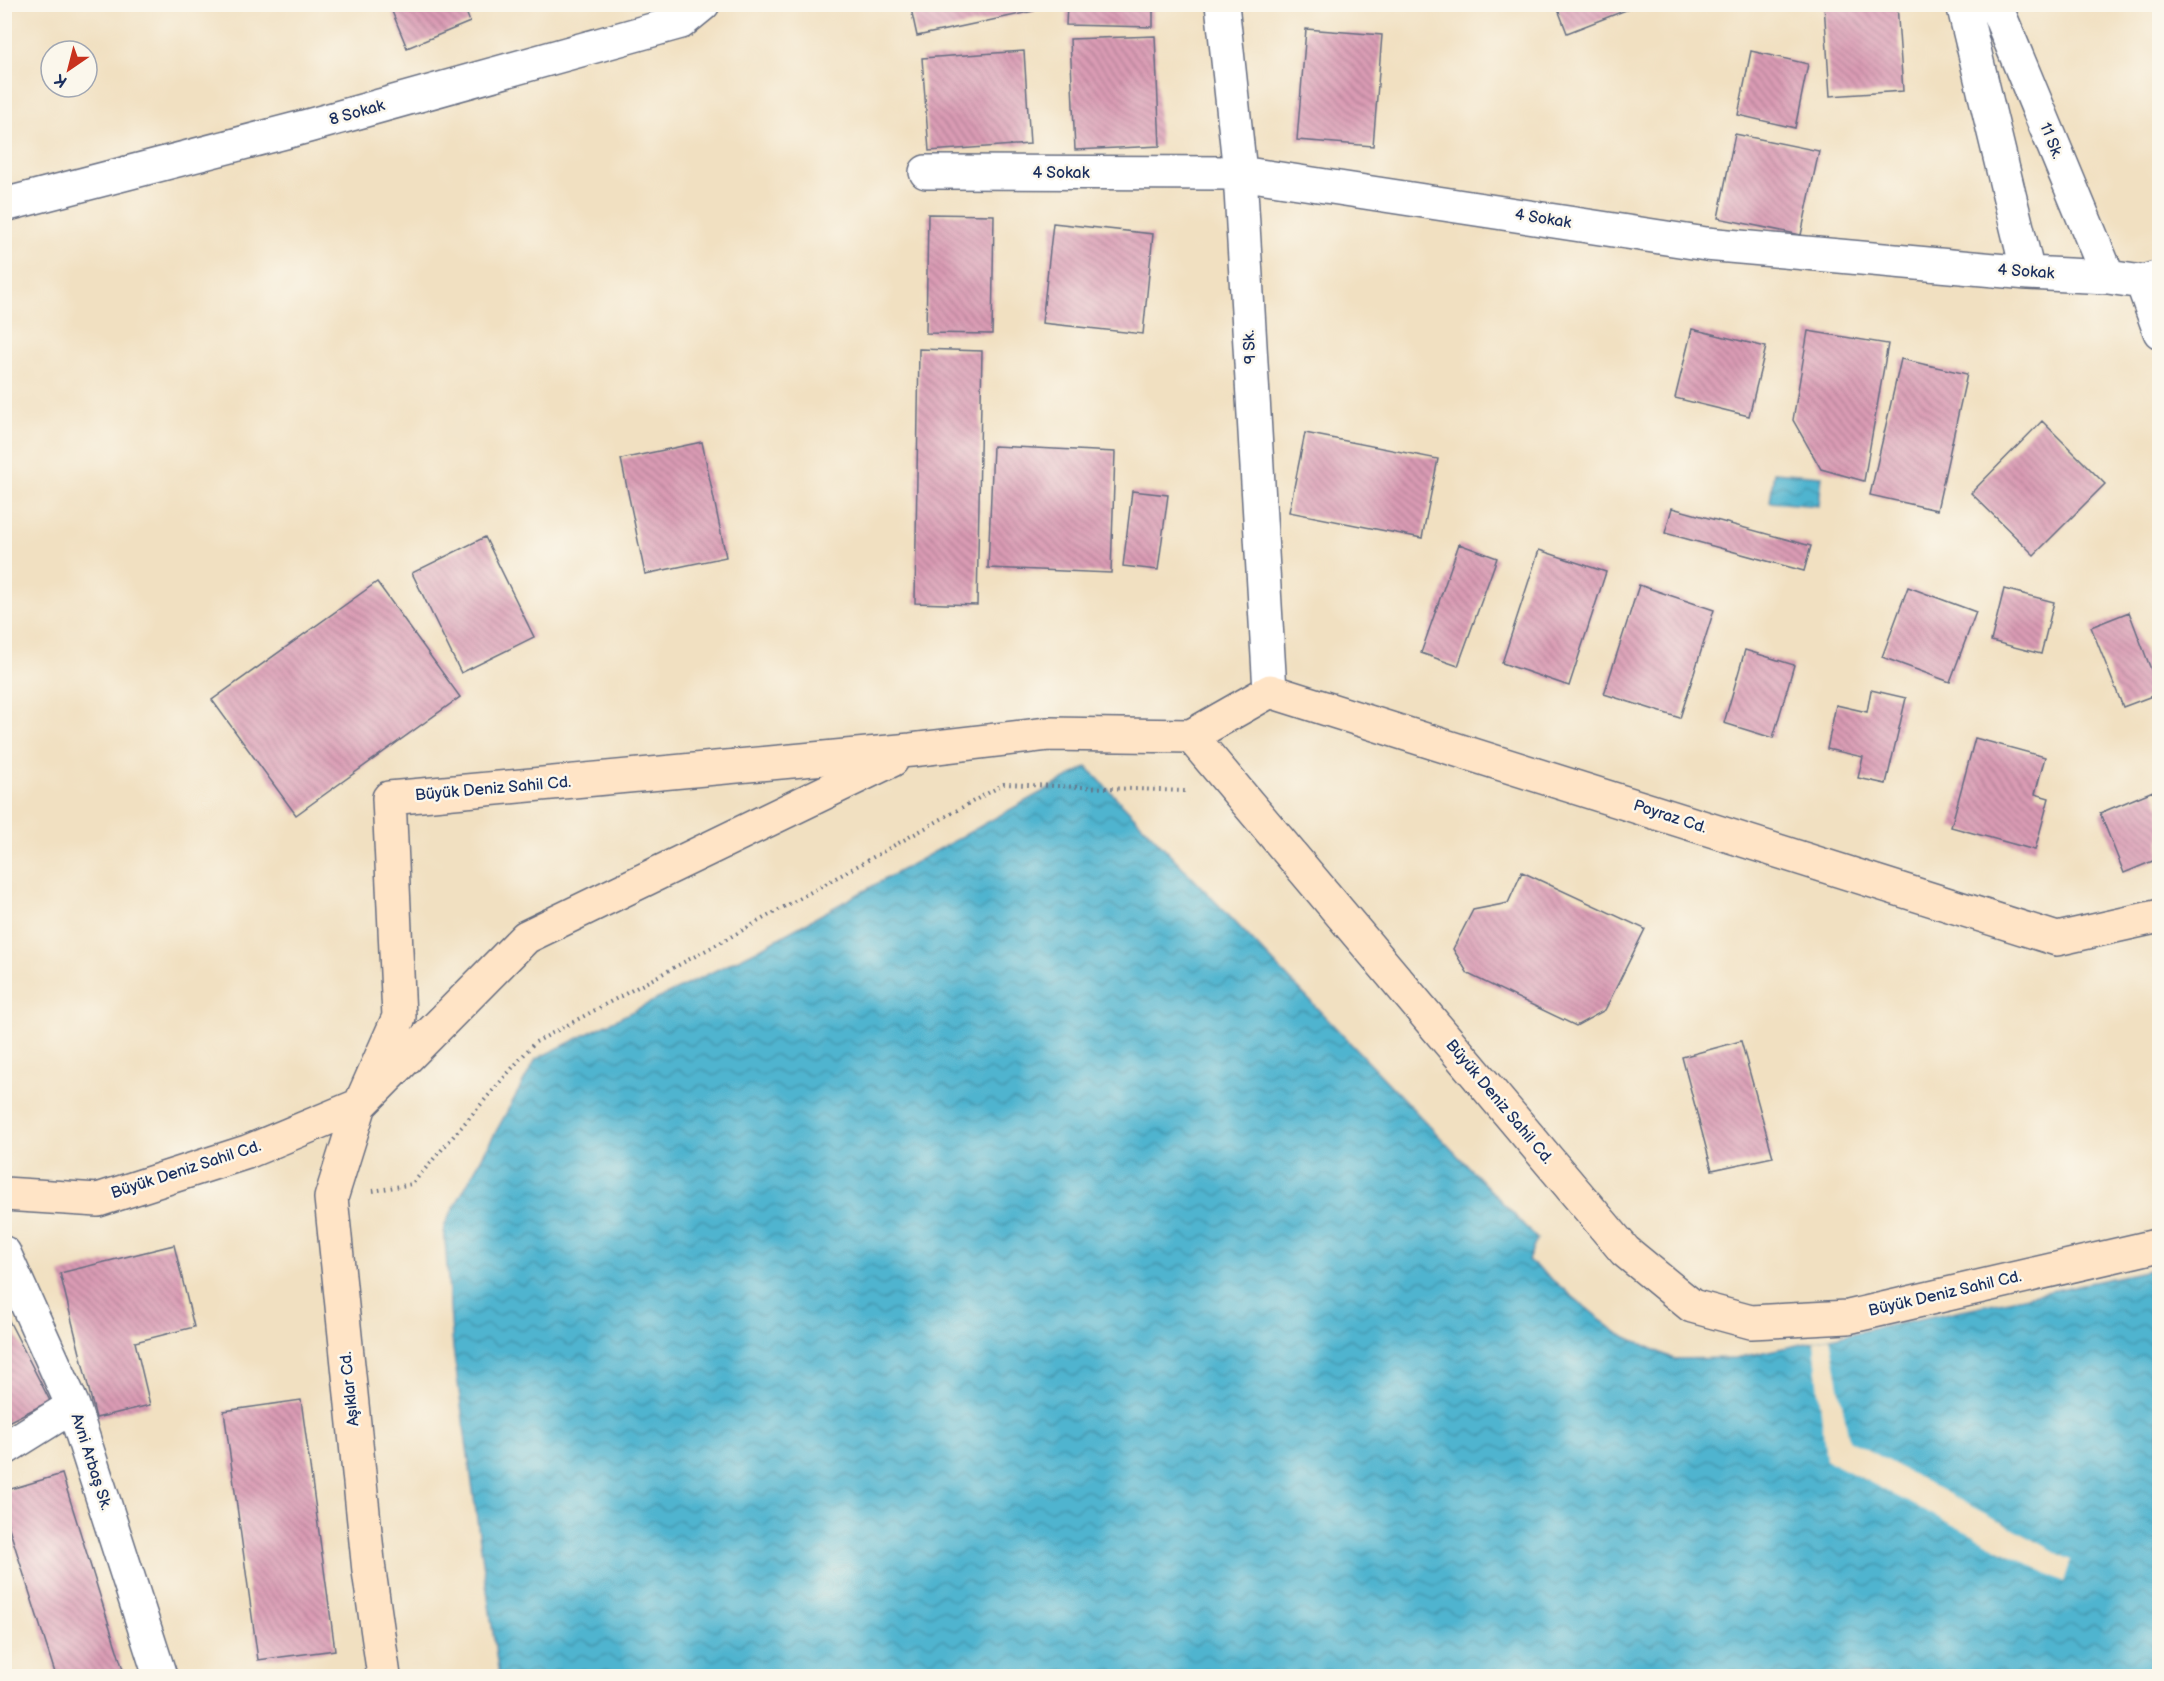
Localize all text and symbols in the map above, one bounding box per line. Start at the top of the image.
north arrow [39,39,99,99]
text: K [51,69,71,91]
street label: 8 Sokak [327,96,387,130]
street label: 11 Sk. [2035,120,2067,162]
street label: 4 Sokak [1033,164,1090,183]
street label: 4 Sokak [1513,205,1573,233]
street label: 4 Sokak [1997,261,2055,283]
street label: 9 Sk. [1240,329,1260,365]
street label: Büyük Deniz Sahil Cd. [414,773,572,805]
street label: Poyraz Cd. [1631,796,1709,838]
street label: Büyük Deniz Sahil Cd. [1441,1036,1557,1168]
street label: Büyük Deniz Sahil Cd. [109,1137,263,1203]
street label: Büyük Deniz Sahil Cd. [1867,1267,2023,1321]
street label: Aşıklar Cd. [337,1351,363,1427]
street label: Avni Arbaş Sk. [66,1411,116,1513]

